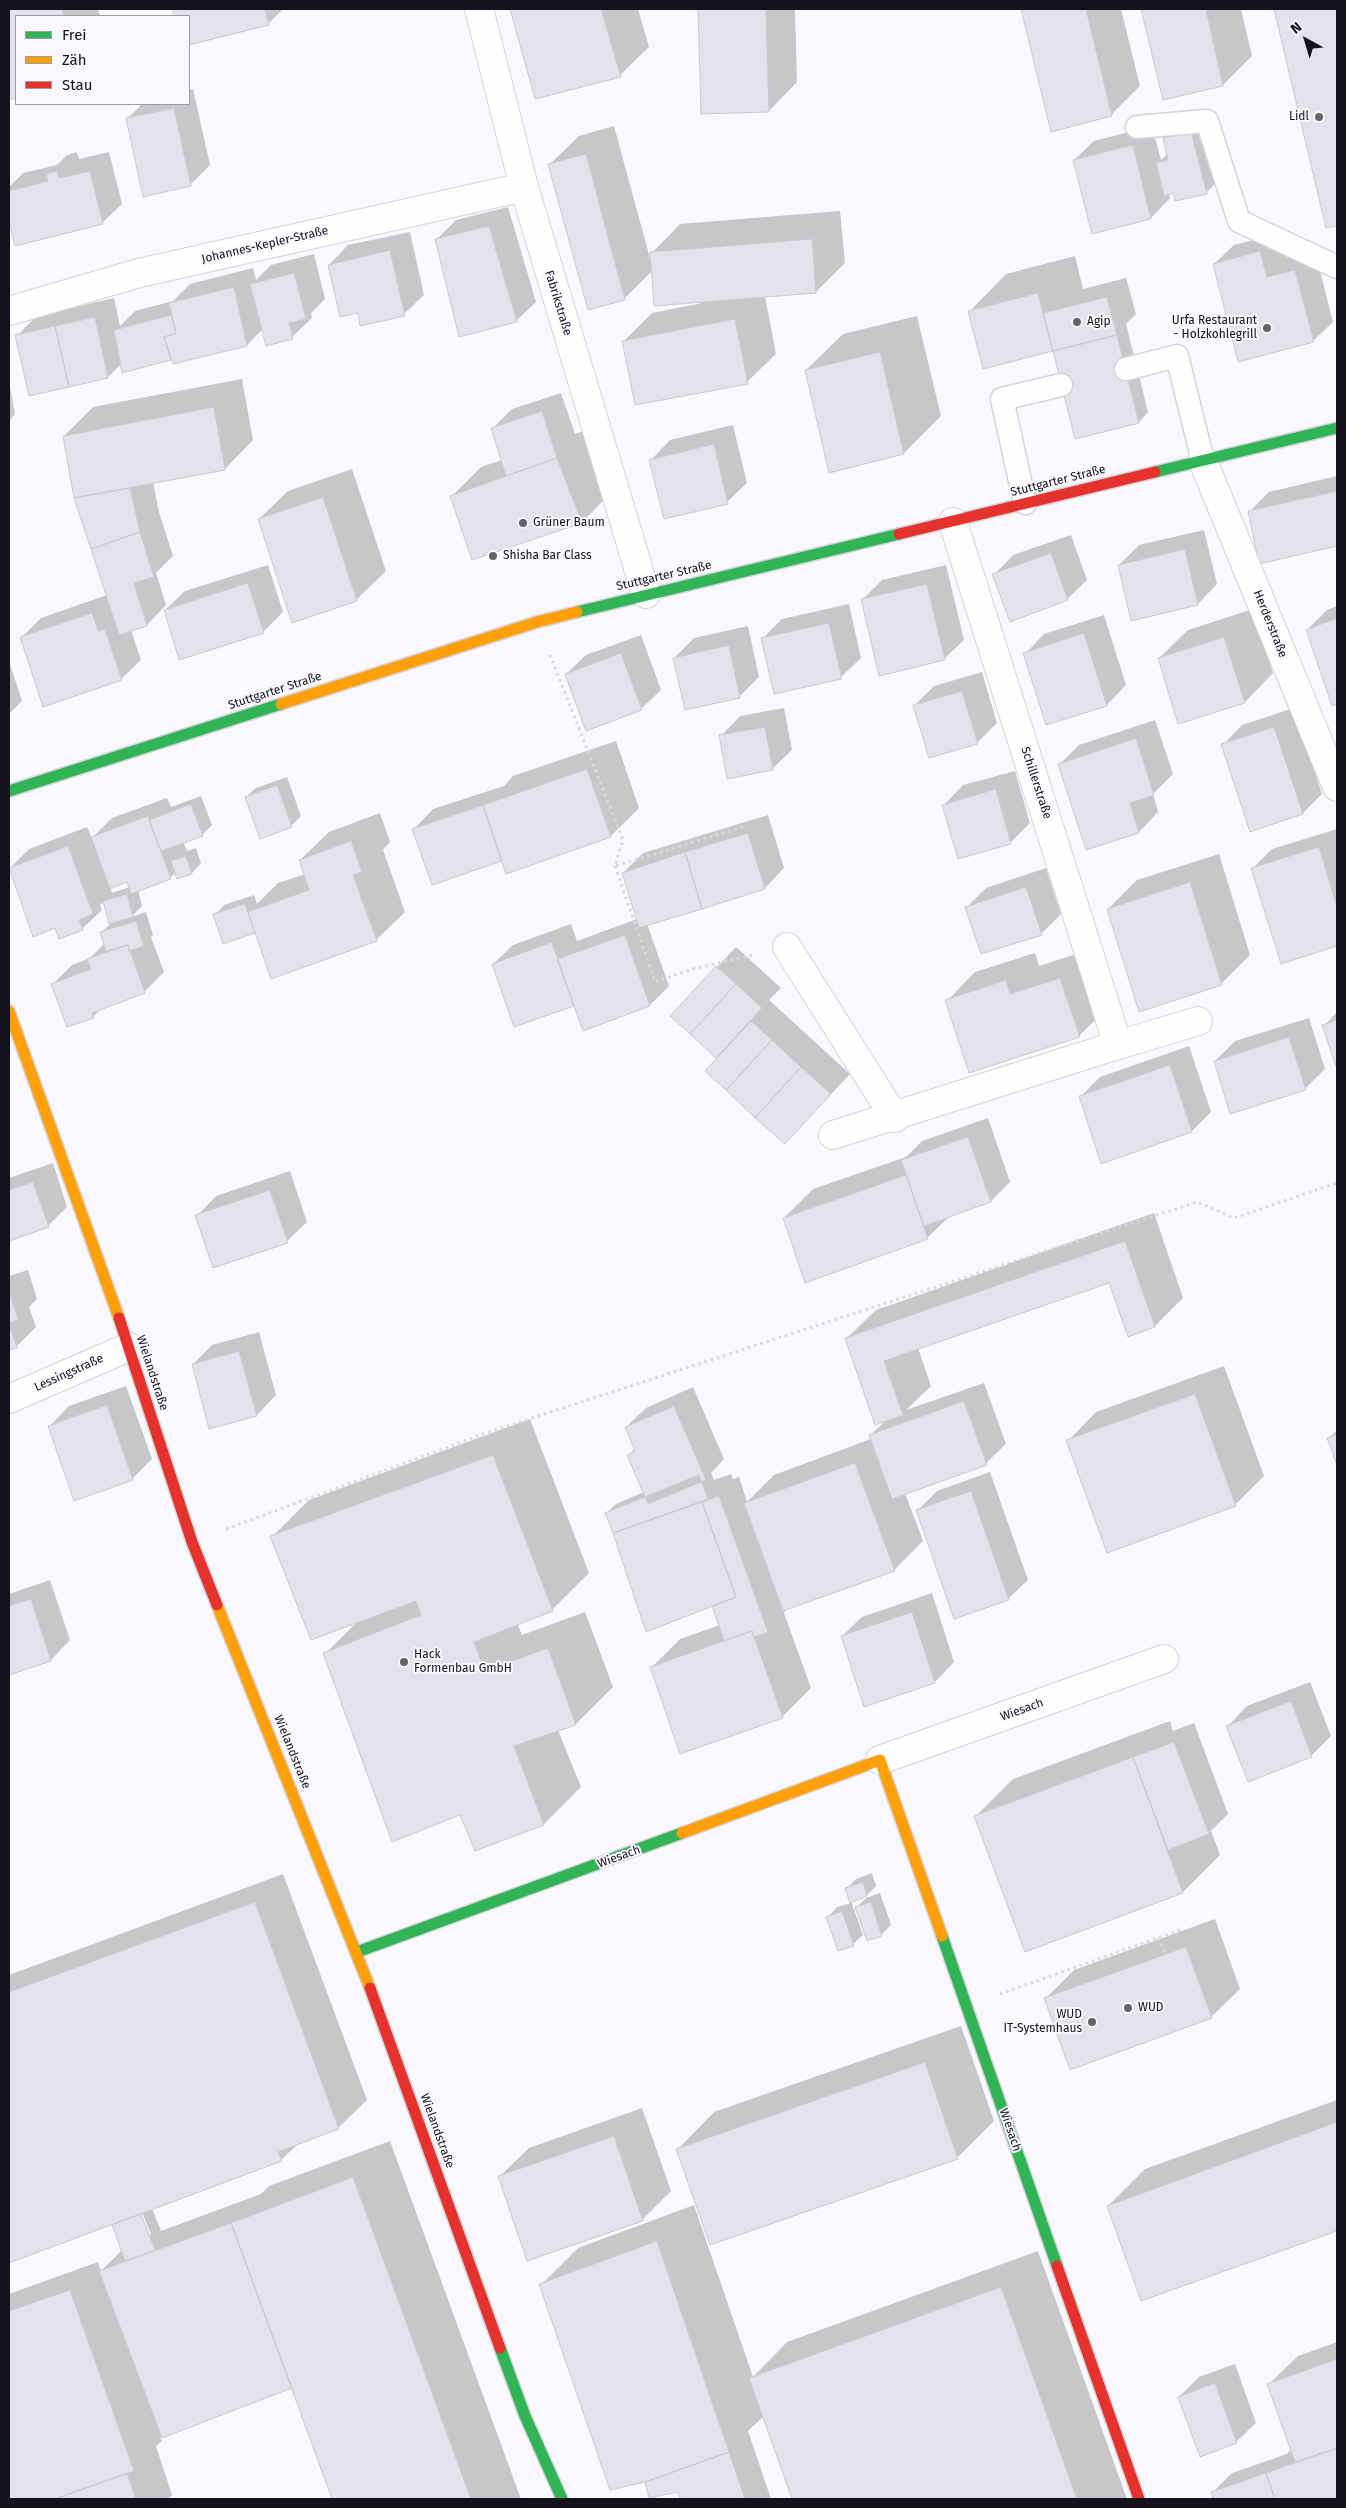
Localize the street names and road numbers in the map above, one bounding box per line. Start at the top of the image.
street label: Johannes-Kepler-Straße [200,223,330,267]
street label: Fabrikstraße [541,269,575,337]
street label: Stuttgarter Straße [1009,462,1107,500]
street label: Stuttgarter Straße [615,558,713,594]
street label: Herderstraße [1250,588,1290,660]
street label: Stuttgarter Straße [227,669,323,713]
street label: Schillerstraße [1018,745,1054,821]
street label: Wielandstraße [133,1334,171,1412]
street label: Lessingstraße [32,1351,106,1395]
street label: Wiesach [999,1696,1045,1724]
street label: Wielandstraße [271,1713,313,1791]
street label: Wiesach [596,1843,642,1871]
street label: Wielandstraße [417,2092,457,2170]
street label: Wiesach [996,2107,1024,2153]

